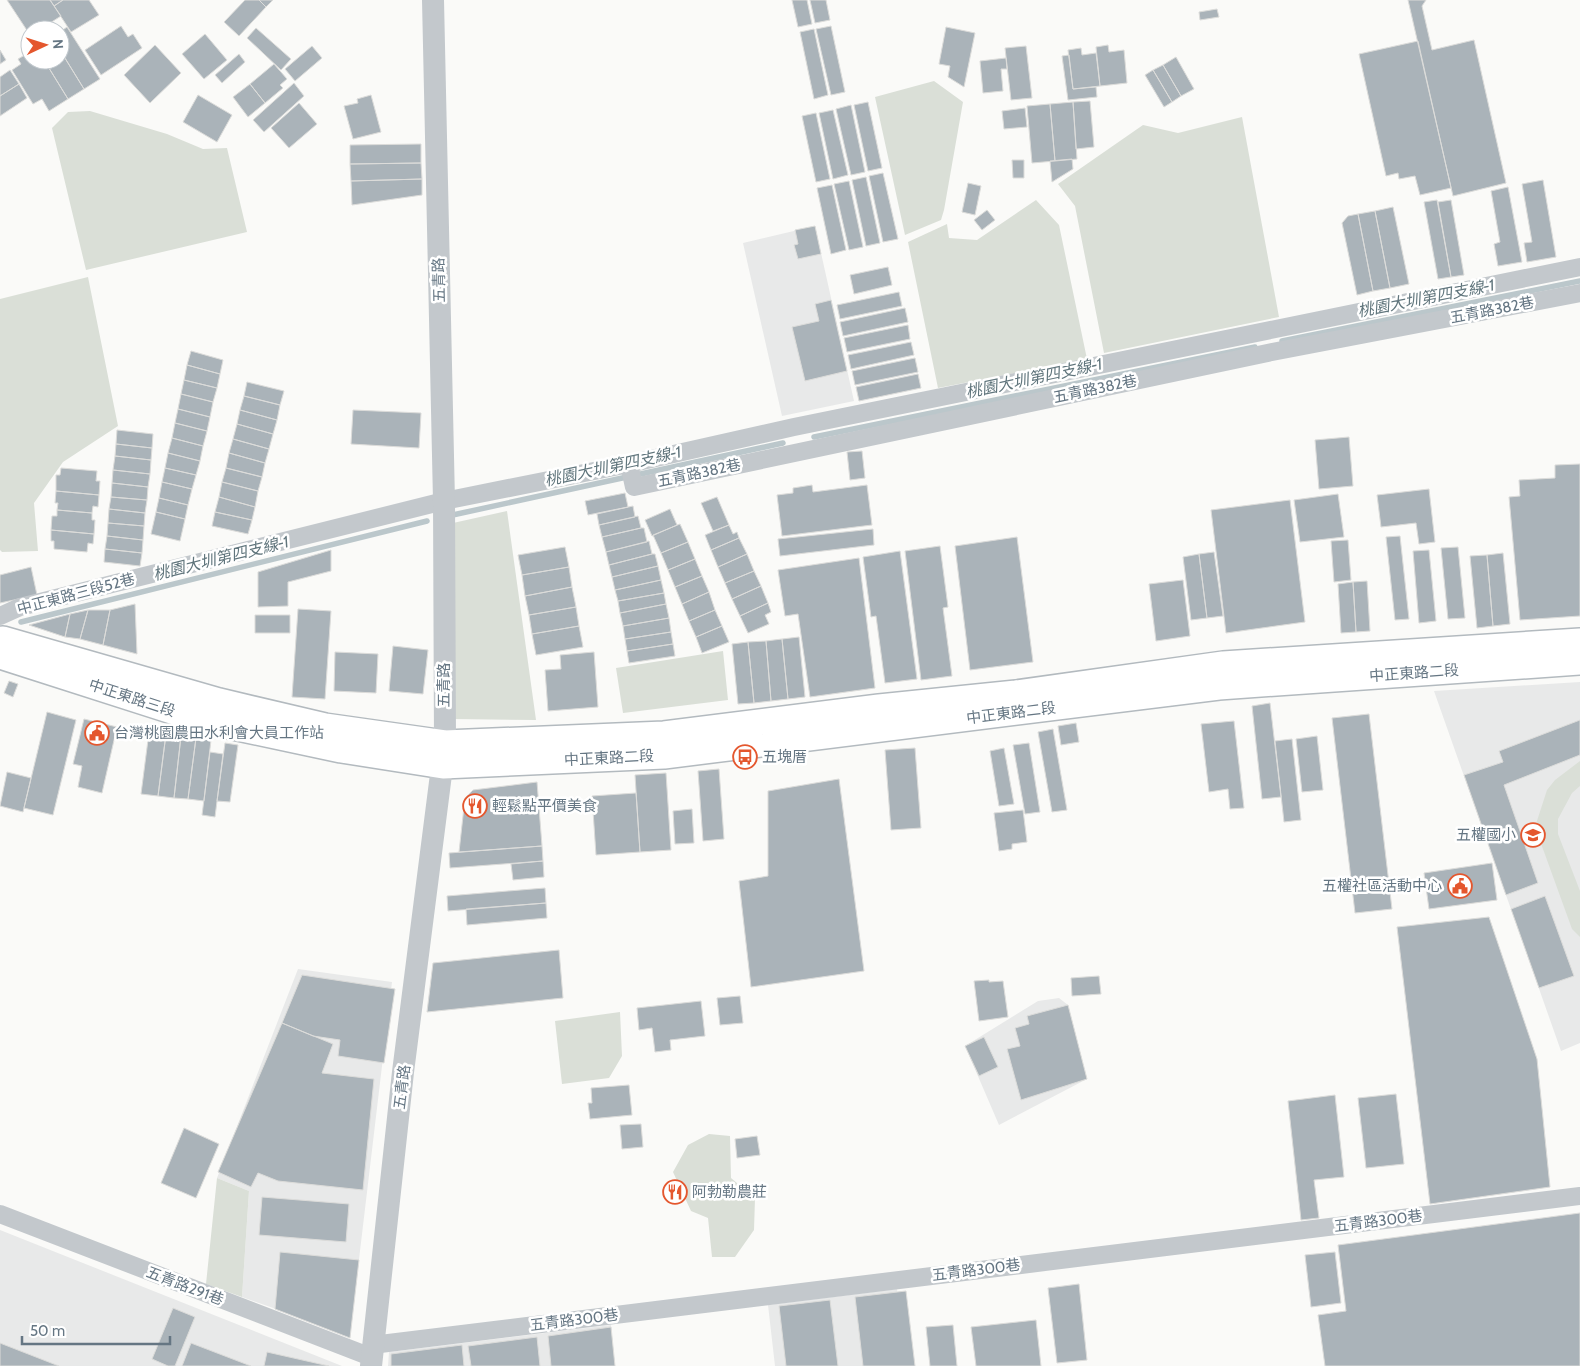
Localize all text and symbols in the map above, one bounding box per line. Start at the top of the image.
north arrow [20,20,70,70]
text: N [49,39,67,50]
street label: 五青路 [430,257,448,303]
water label: 桃園大圳第四支線-1 [1356,275,1496,321]
street label: 五青路382巷 [1449,293,1535,327]
water label: 桃園大圳第四支線-1 [964,354,1104,402]
street label: 五青路382巷 [1052,371,1138,407]
water label: 桃園大圳第四支線-1 [543,442,683,490]
street label: 五青路382巷 [656,455,742,491]
water label: 桃園大圳第四支線-1 [151,532,291,584]
street label: 中正東路三段52巷 [15,570,137,618]
street label: 中正東路二段 [1368,661,1460,685]
street label: 五青路 [435,662,453,708]
street label: 中正東路三段 [86,676,178,720]
street label: 中正東路二段 [965,699,1057,727]
public building icon: 台灣桃園農田水利會大員工作站 [84,720,110,746]
place label: 台灣桃園農田水利會大員工作站 [114,724,324,742]
bus stop icon: 五塊厝 [732,744,758,770]
street label: 中正東路二段 [564,747,654,769]
place label: 五塊厝 [762,748,807,766]
restaurant icon: 輕鬆點平價美食 [462,793,488,819]
place label: 輕鬆點平價美食 [492,797,597,815]
school or university icon: 五權國小 [1520,822,1546,848]
place label: 五權國小 [1456,826,1516,844]
public building icon: 五權社區活動中心 [1447,873,1473,899]
place label: 五權社區活動中心 [1322,877,1442,895]
street label: 五青路 [390,1064,414,1110]
restaurant icon: 阿勃勒農莊 [662,1179,688,1205]
place label: 阿勃勒農莊 [692,1183,767,1201]
street label: 五青路300巷 [1333,1207,1423,1235]
street label: 五青路300巷 [931,1256,1021,1284]
street label: 五青路291巷 [144,1263,226,1309]
street label: 五青路300巷 [529,1306,619,1334]
scale bar [22,1314,170,1346]
text: 50 m [30,1322,65,1340]

